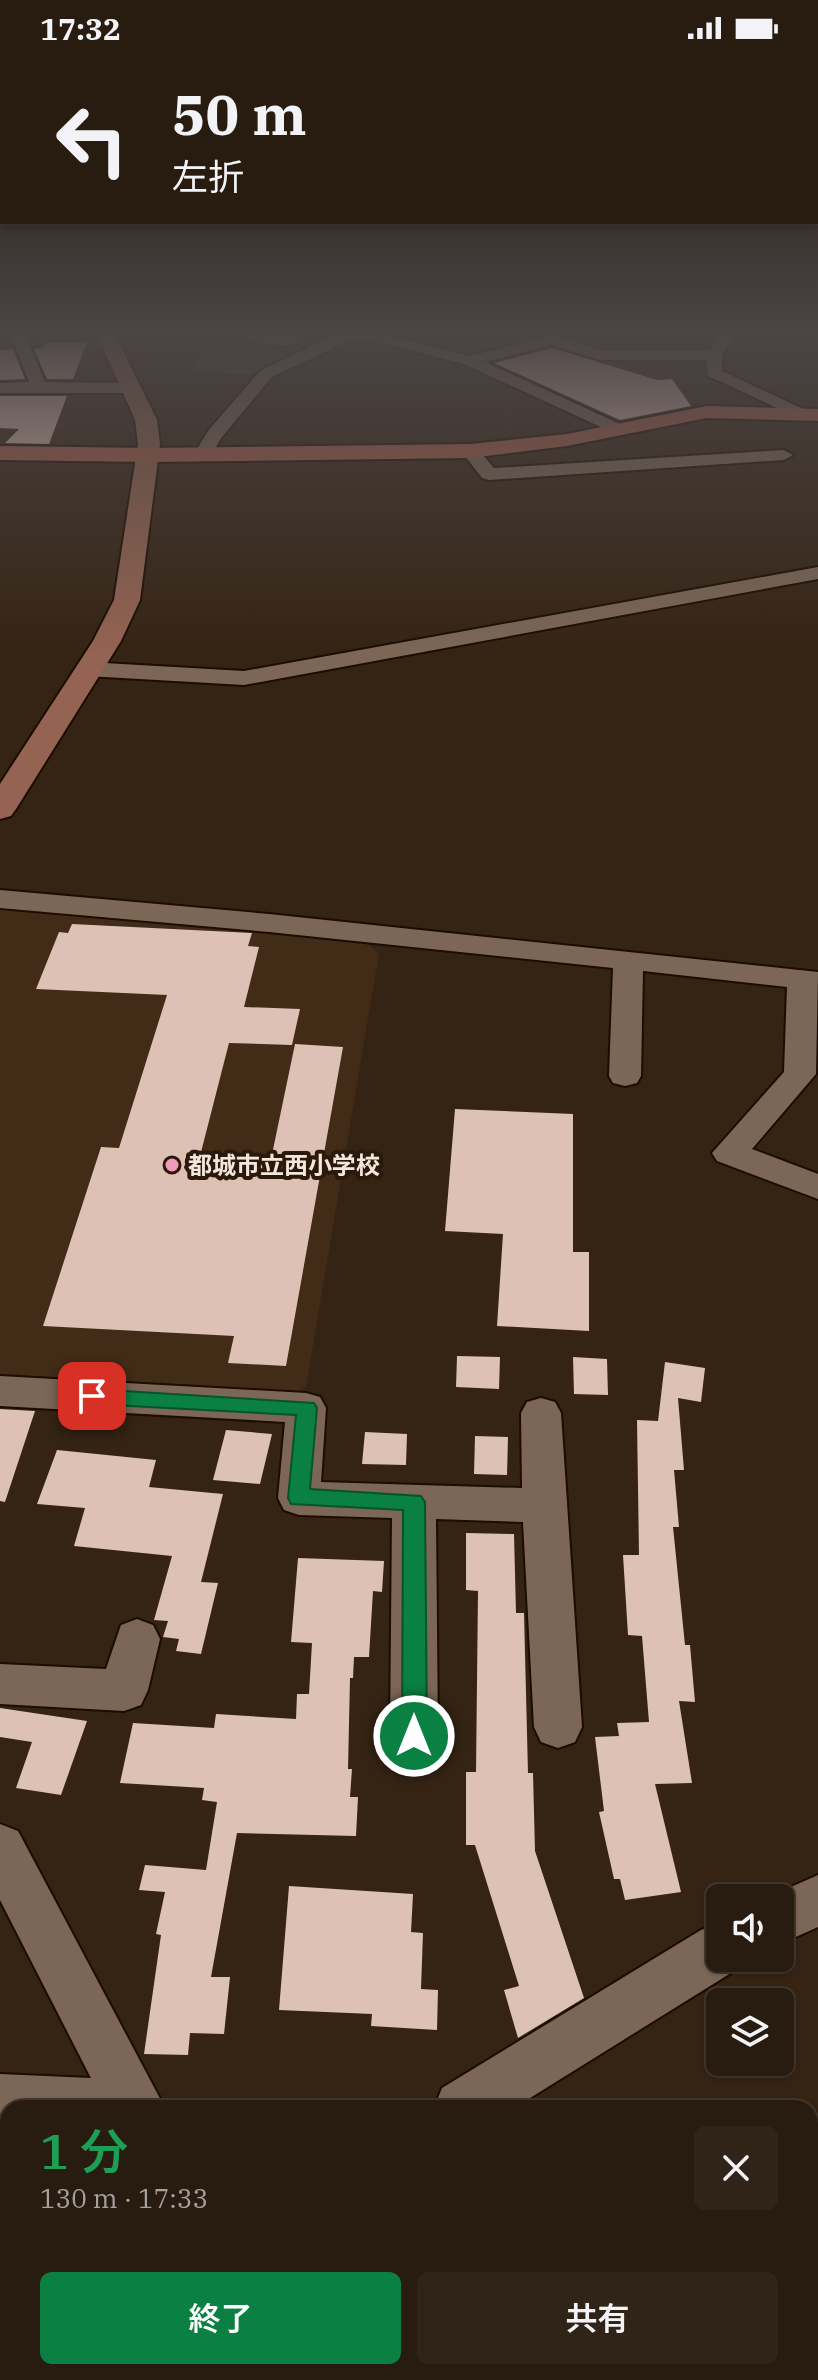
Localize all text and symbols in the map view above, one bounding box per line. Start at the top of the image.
text: 17:32 [40,9,121,48]
text: 50 m [172,78,307,150]
icon: left [40,88,144,192]
text: 左折 [172,153,244,200]
place label: 都城市立西小学校 [188,1149,380,1181]
marker: 都城市立西小学校 [163,1156,181,1174]
pin [58,1362,126,1430]
icon: arrive [70,1374,114,1418]
position arrow [372,1694,456,1778]
map controls [706,1884,794,2076]
button: sound [706,1884,794,1972]
button: layers [706,1988,794,2076]
text: 1 分 [40,2120,128,2182]
button: close [694,2126,778,2210]
text: 130 m · 17:33 [40,2181,208,2215]
button: 終了 [40,2272,401,2364]
button: 共有 [417,2272,778,2364]

